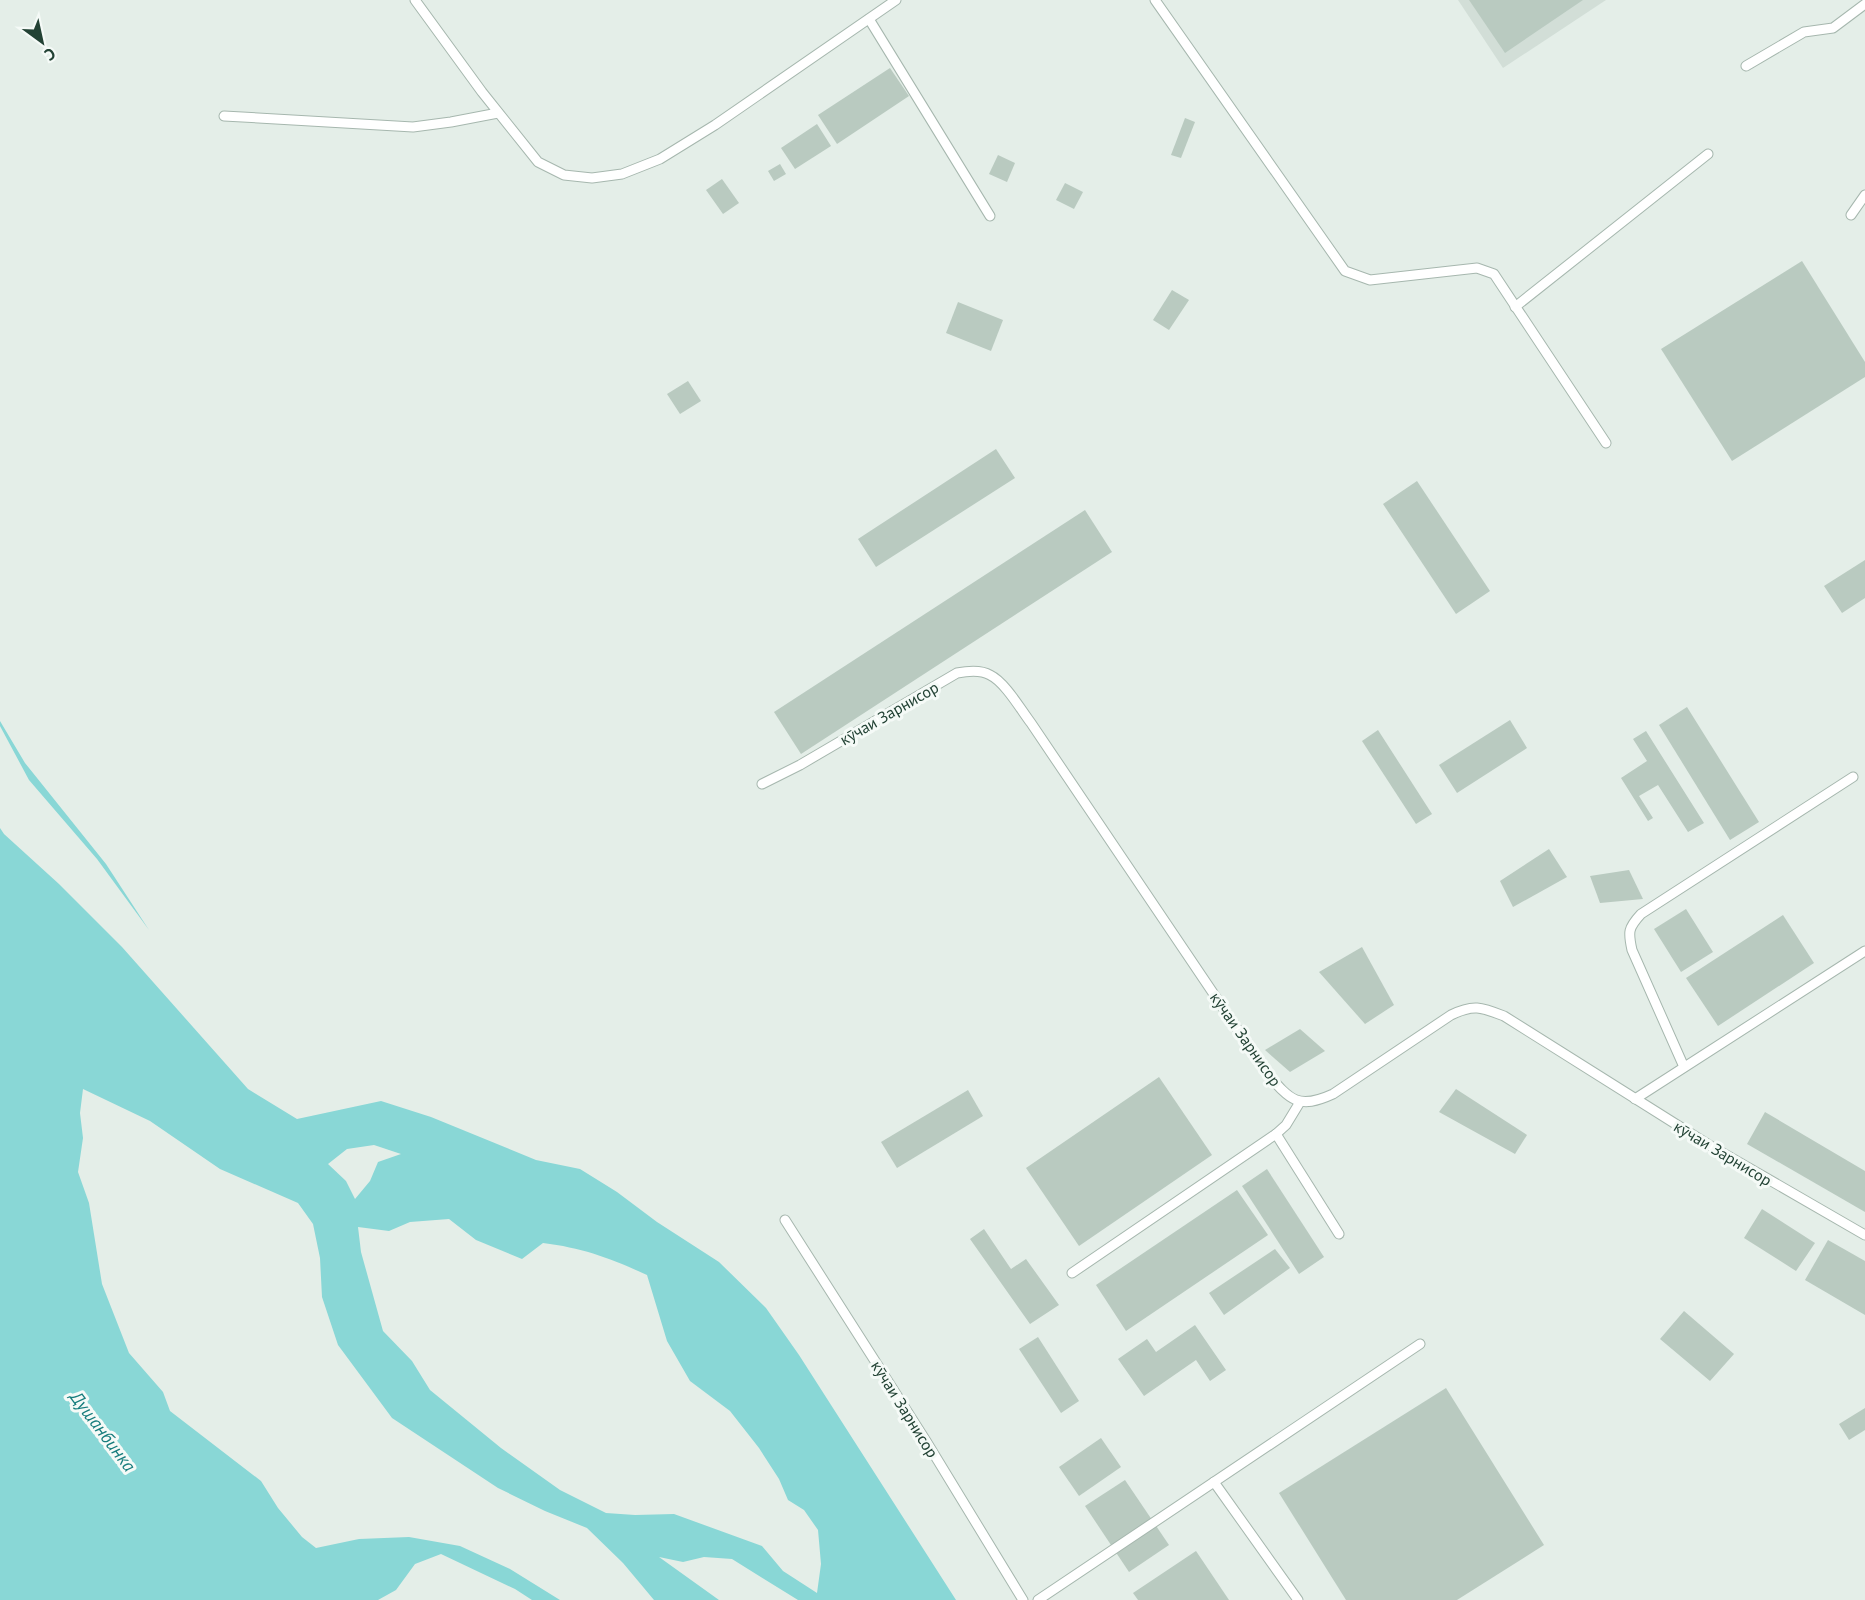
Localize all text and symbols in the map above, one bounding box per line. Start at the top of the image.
north arrow [12,12,72,72]
text: С [41,44,59,65]
street label: кӯчаи Зарнисор [836,677,942,749]
street label: кӯчаи Зарнисор [1206,988,1286,1090]
street label: кӯчаи Зарнисор [1670,1116,1776,1190]
street label: кӯчаи Зарнисор [867,1357,943,1461]
water label: Душанбинка [64,1384,141,1476]

